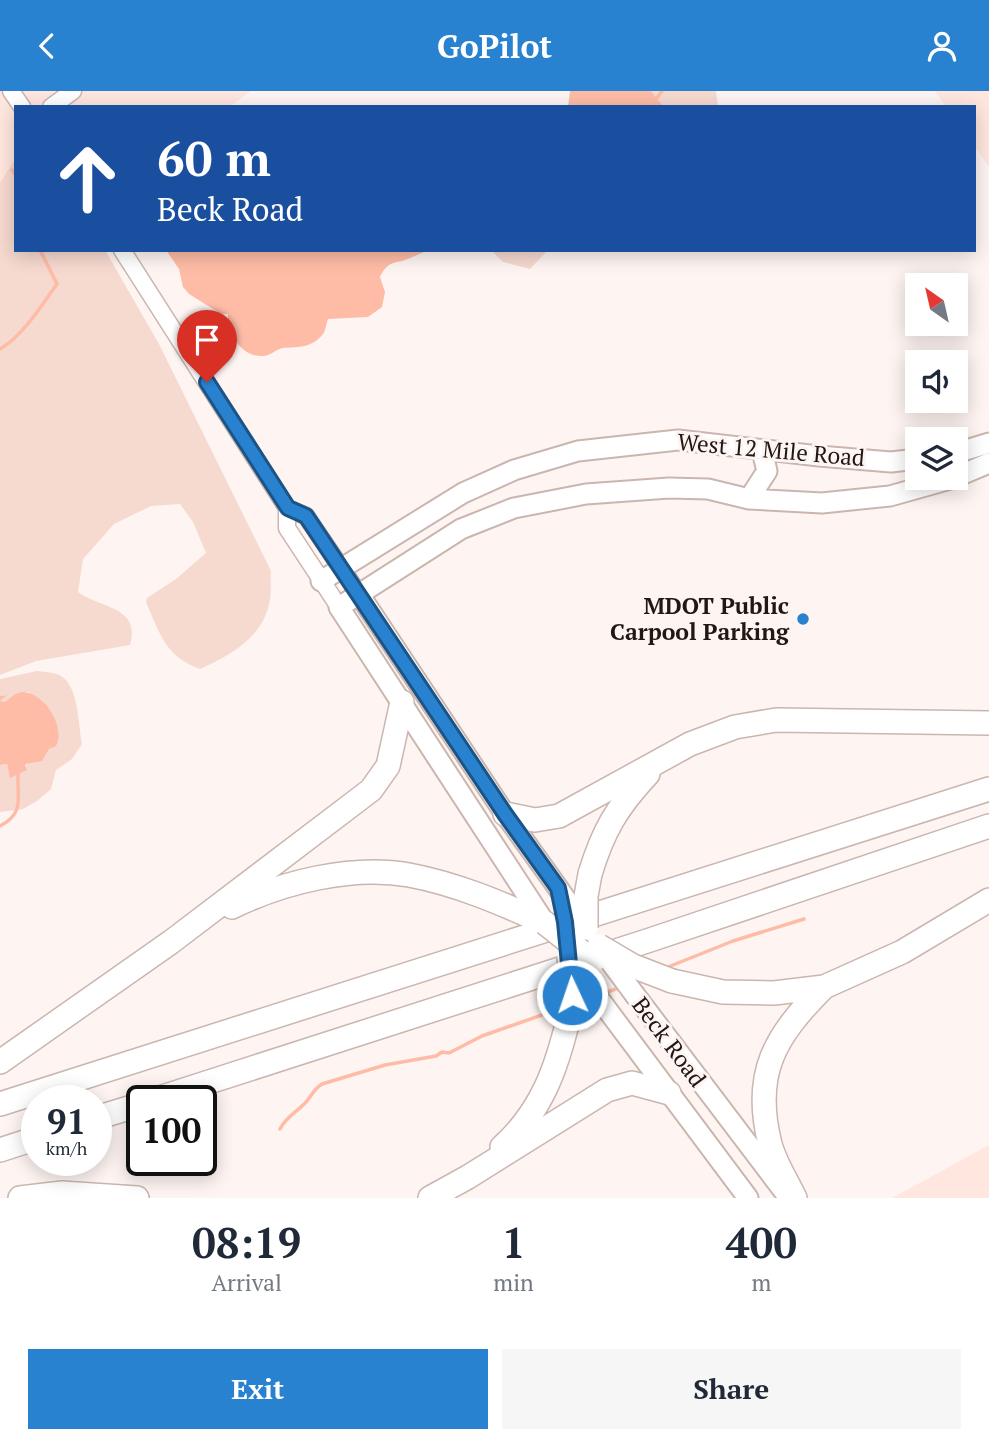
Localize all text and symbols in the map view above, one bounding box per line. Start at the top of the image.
text: GoPilot [437,25,552,67]
icon: back [28,27,66,65]
icon: person [923,27,961,65]
text: 60 m [157,125,271,190]
icon: ahead [42,133,133,224]
text: Beck Road [157,188,303,230]
north arrow [905,273,968,336]
map controls [905,273,968,490]
pin [177,310,237,382]
icon: arrive [188,321,226,359]
button: sound [905,350,968,413]
street label: West 12 Mile Road [676,426,866,473]
button: layers [905,427,968,490]
place label: MDOT Public Carpool Parking [610,590,790,647]
marker: MDOT Public Carpool Parking [795,611,811,627]
position arrow [535,958,609,1032]
street label: Beck Road [625,990,714,1093]
speed limit sign: 100 [126,1085,217,1176]
text: 91 [47,1098,86,1144]
text: km/h [46,1136,87,1160]
text: 08:19 [192,1214,301,1270]
text: 1 [502,1214,525,1270]
text: 400 [726,1214,797,1270]
text: Arrival [211,1267,282,1298]
text: min [493,1267,534,1298]
text: m [751,1267,771,1298]
button: Exit [28,1349,488,1429]
button: Share [502,1349,961,1429]

